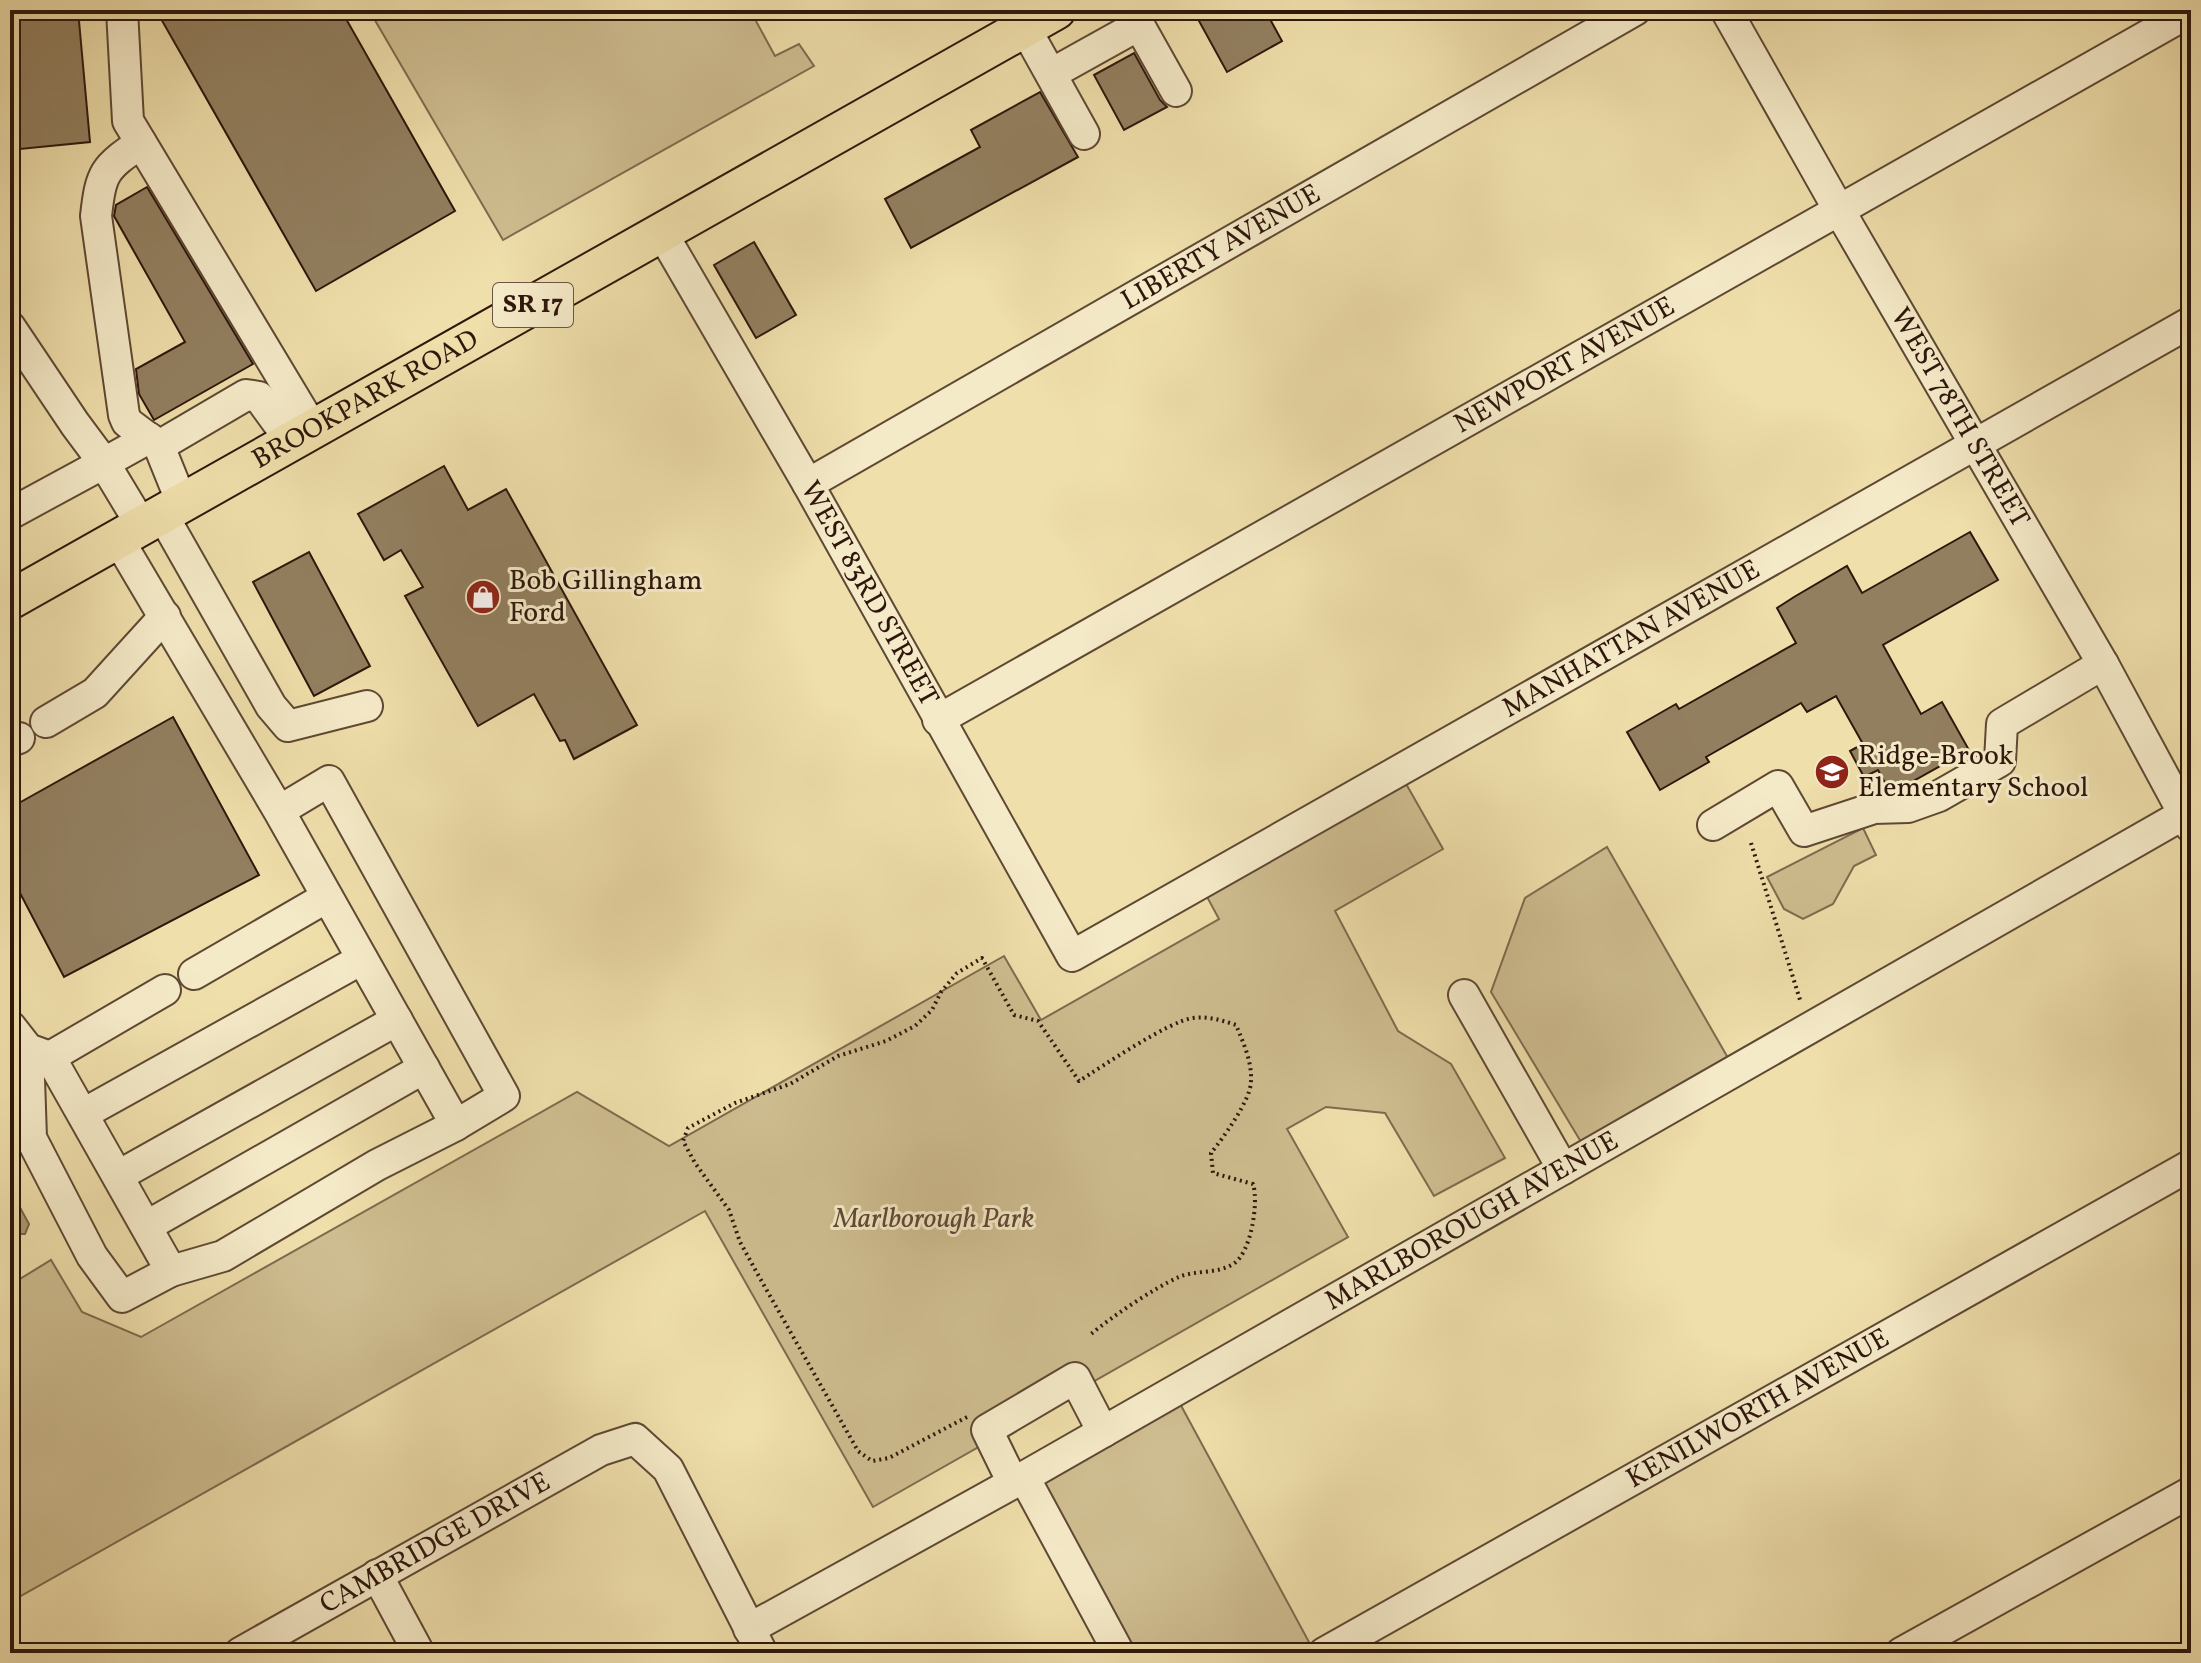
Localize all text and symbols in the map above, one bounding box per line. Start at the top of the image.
street label: LIBERTY AVENUE [1114,175,1328,320]
road number: SR 17 [493,283,573,327]
street label: NEWPORT AVENUE [1447,287,1682,443]
street label: WEST 78TH STREET [1880,301,2039,535]
street label: BROOKPARK ROAD [245,320,486,479]
street label: WEST 83RD STREET [791,474,948,714]
street label: MANHATTAN AVENUE [1495,551,1767,728]
place label: Bob Gillingham Ford [509,562,702,633]
shop icon: Bob Gillingham Ford [464,578,502,616]
place label: Ridge-Brook Elementary School [1858,737,2089,808]
school or university icon: Ridge-Brook Elementary School [1813,753,1851,791]
street label: MARLBOROUGH AVENUE [1318,1122,1626,1320]
park label: Marlborough Park [833,1200,1034,1239]
street label: KENILWORTH AVENUE [1619,1319,1897,1498]
street label: CAMBRIDGE DRIVE [313,1463,558,1624]

